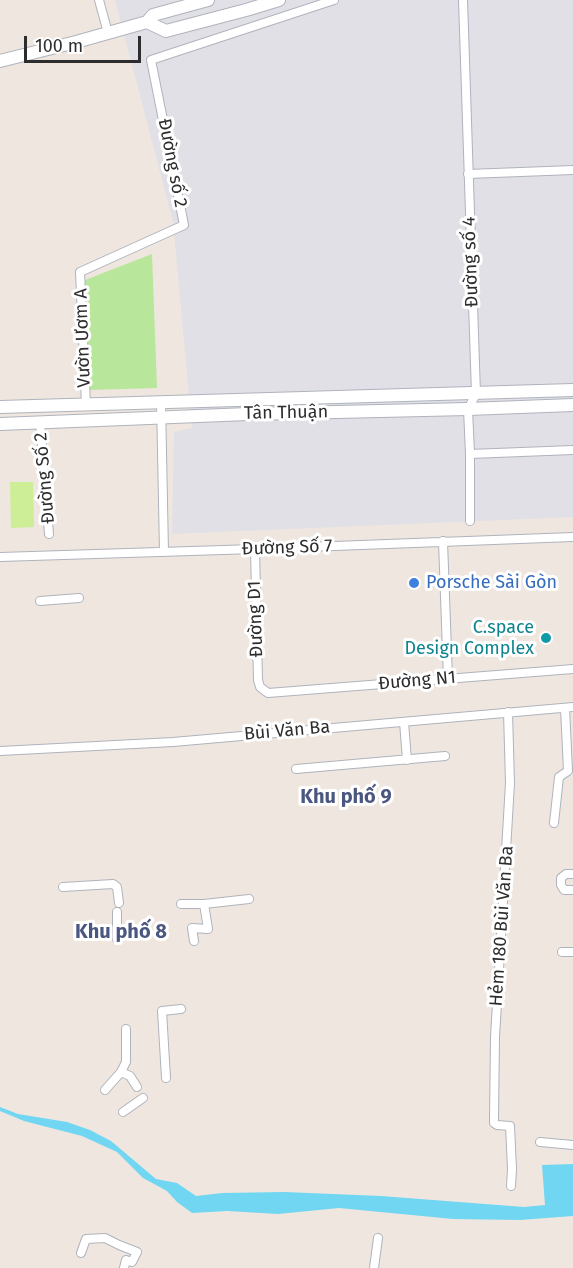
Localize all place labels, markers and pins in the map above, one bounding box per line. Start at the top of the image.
place label: Porsche Sài Gòn [426,572,557,594]
marker: Porsche Sài Gòn [407,576,421,590]
place label: C.space Design Complex [405,617,534,660]
marker: C.space Design Complex [539,631,553,645]

